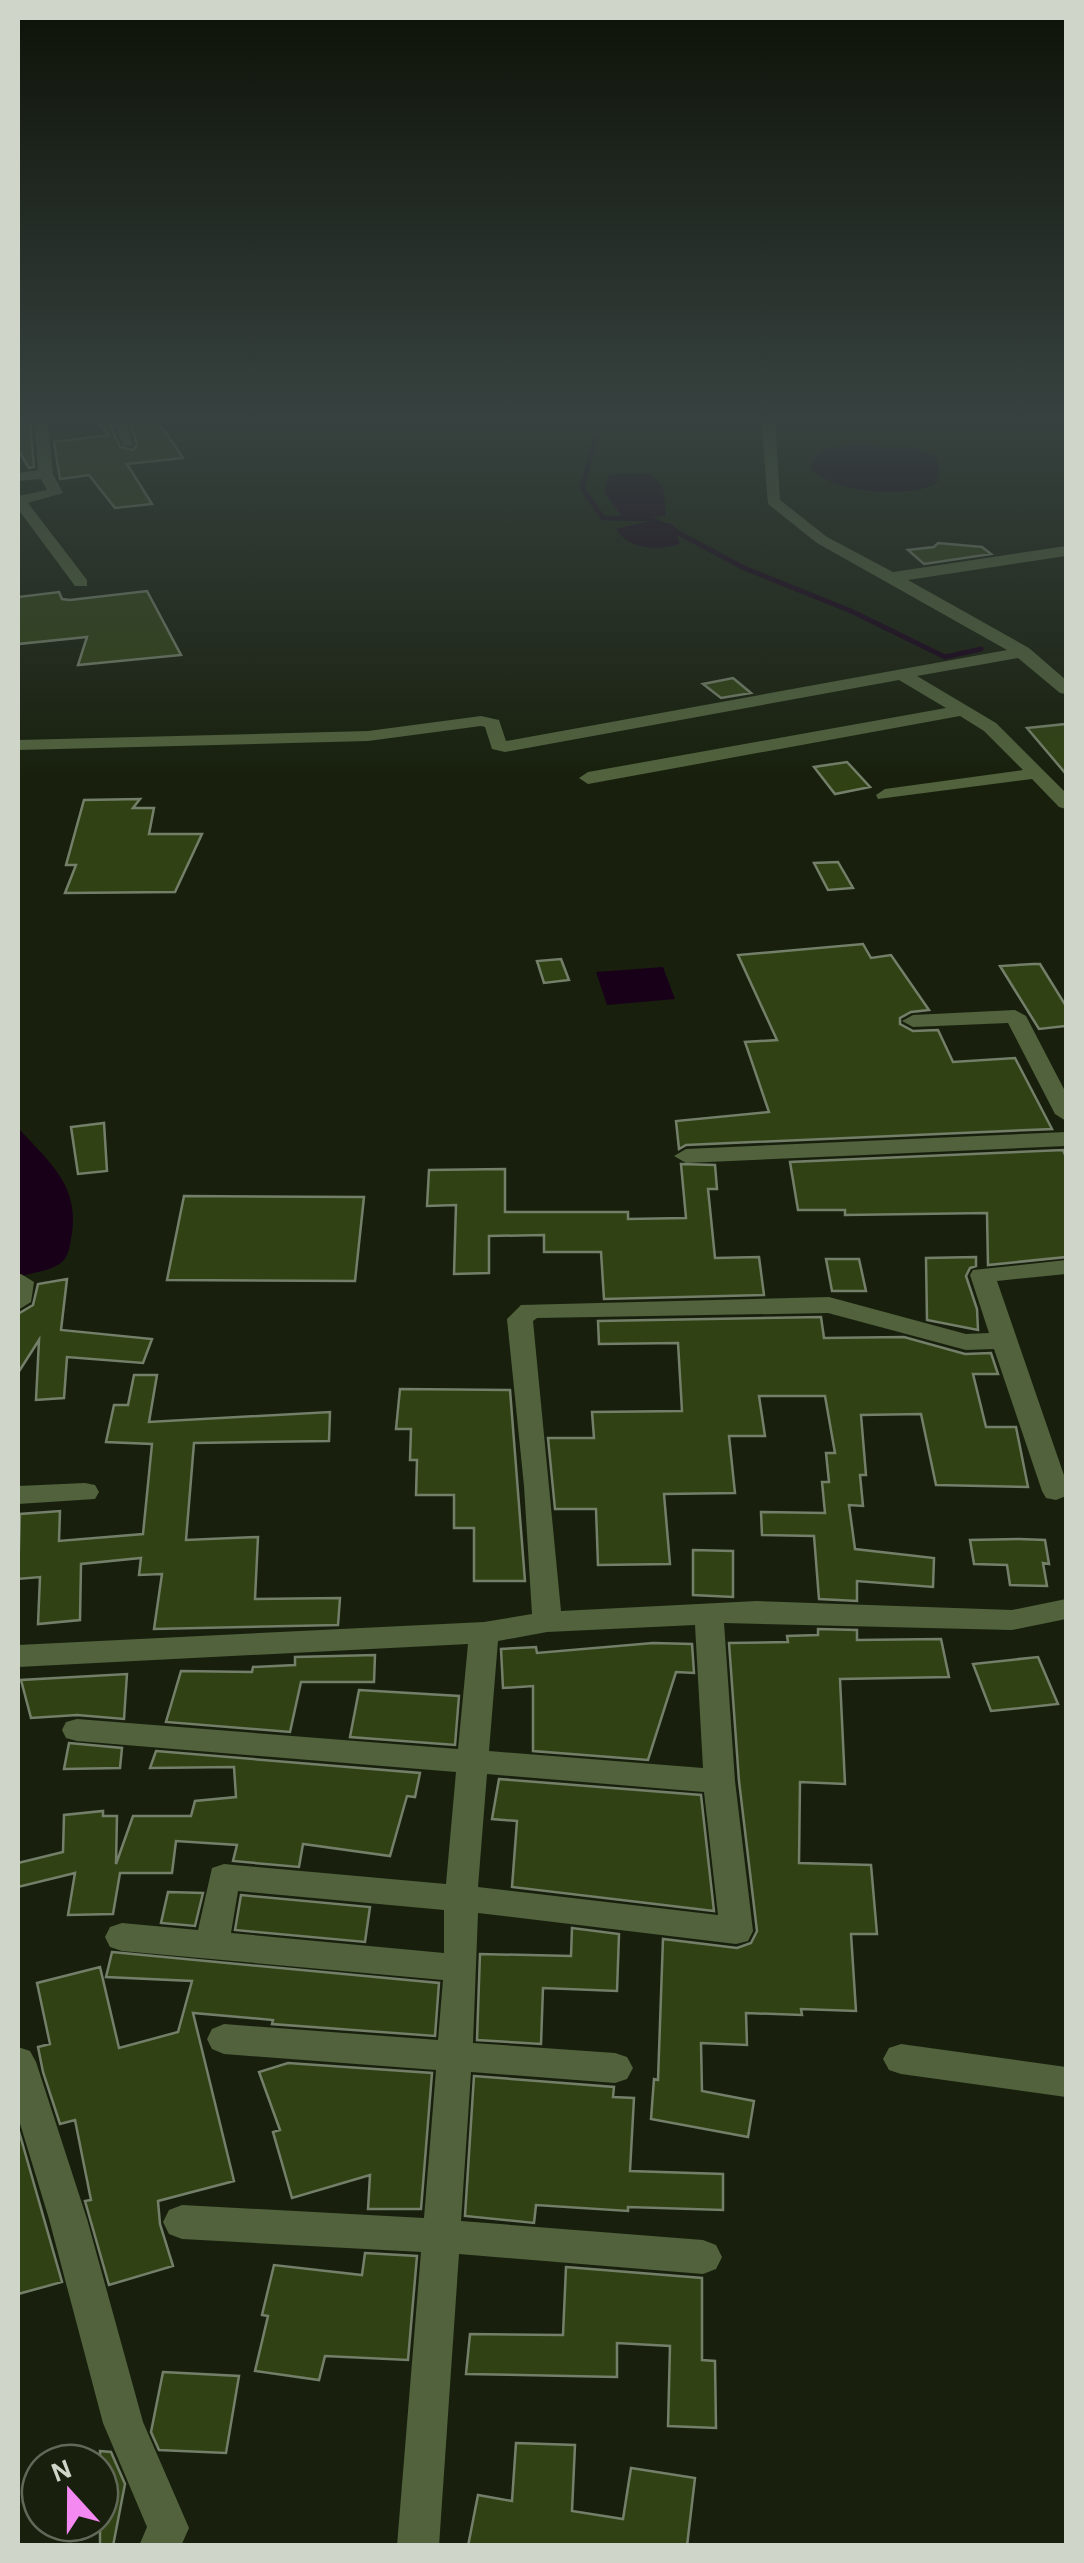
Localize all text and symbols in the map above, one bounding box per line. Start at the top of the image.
north arrow [20,2443,120,2543]
text: N [48,2455,76,2488]

